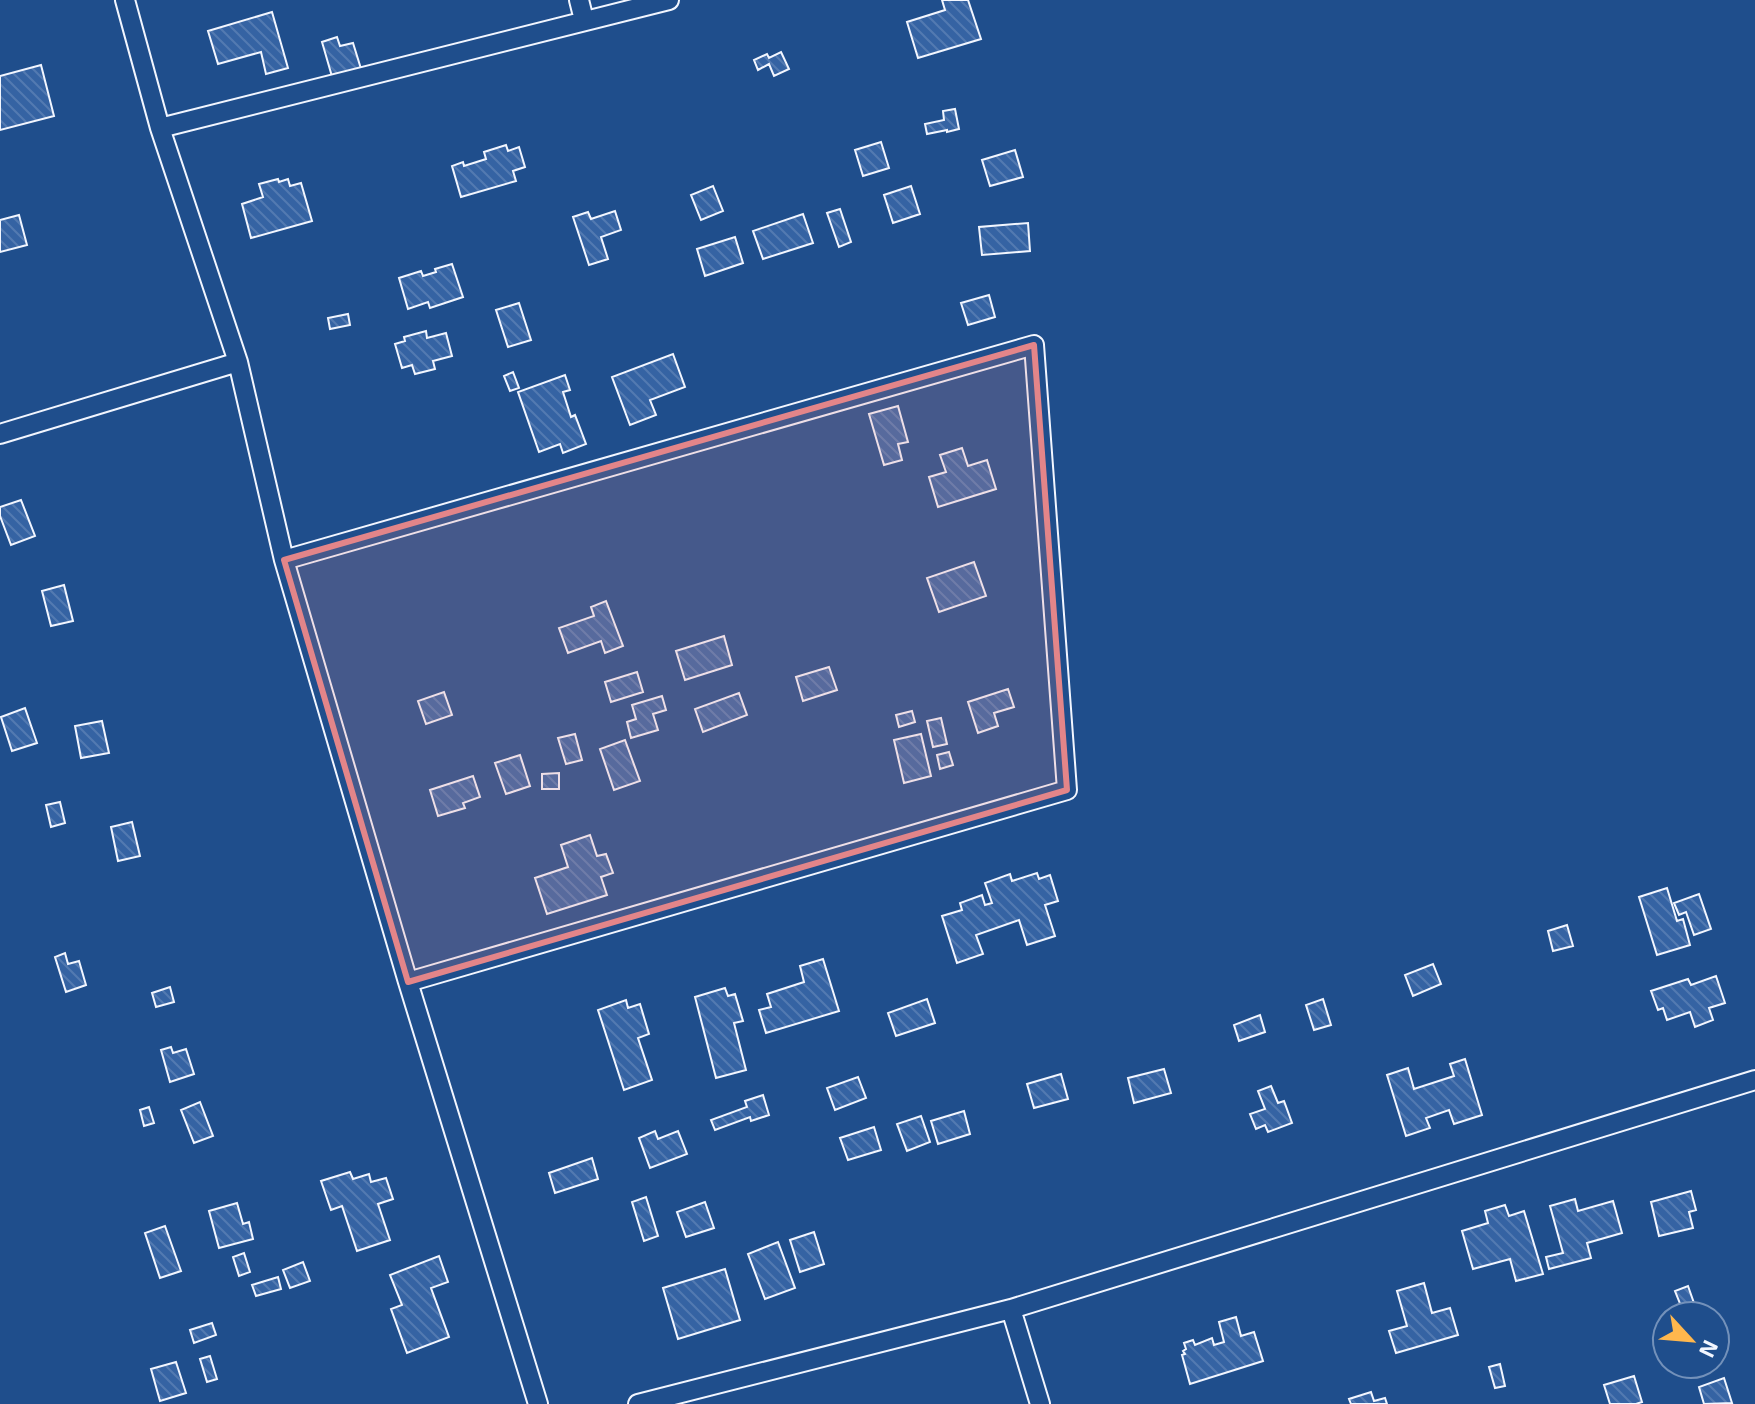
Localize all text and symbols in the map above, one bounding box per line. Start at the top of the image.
north arrow [1651,1300,1731,1380]
text: N [1695,1336,1725,1362]

